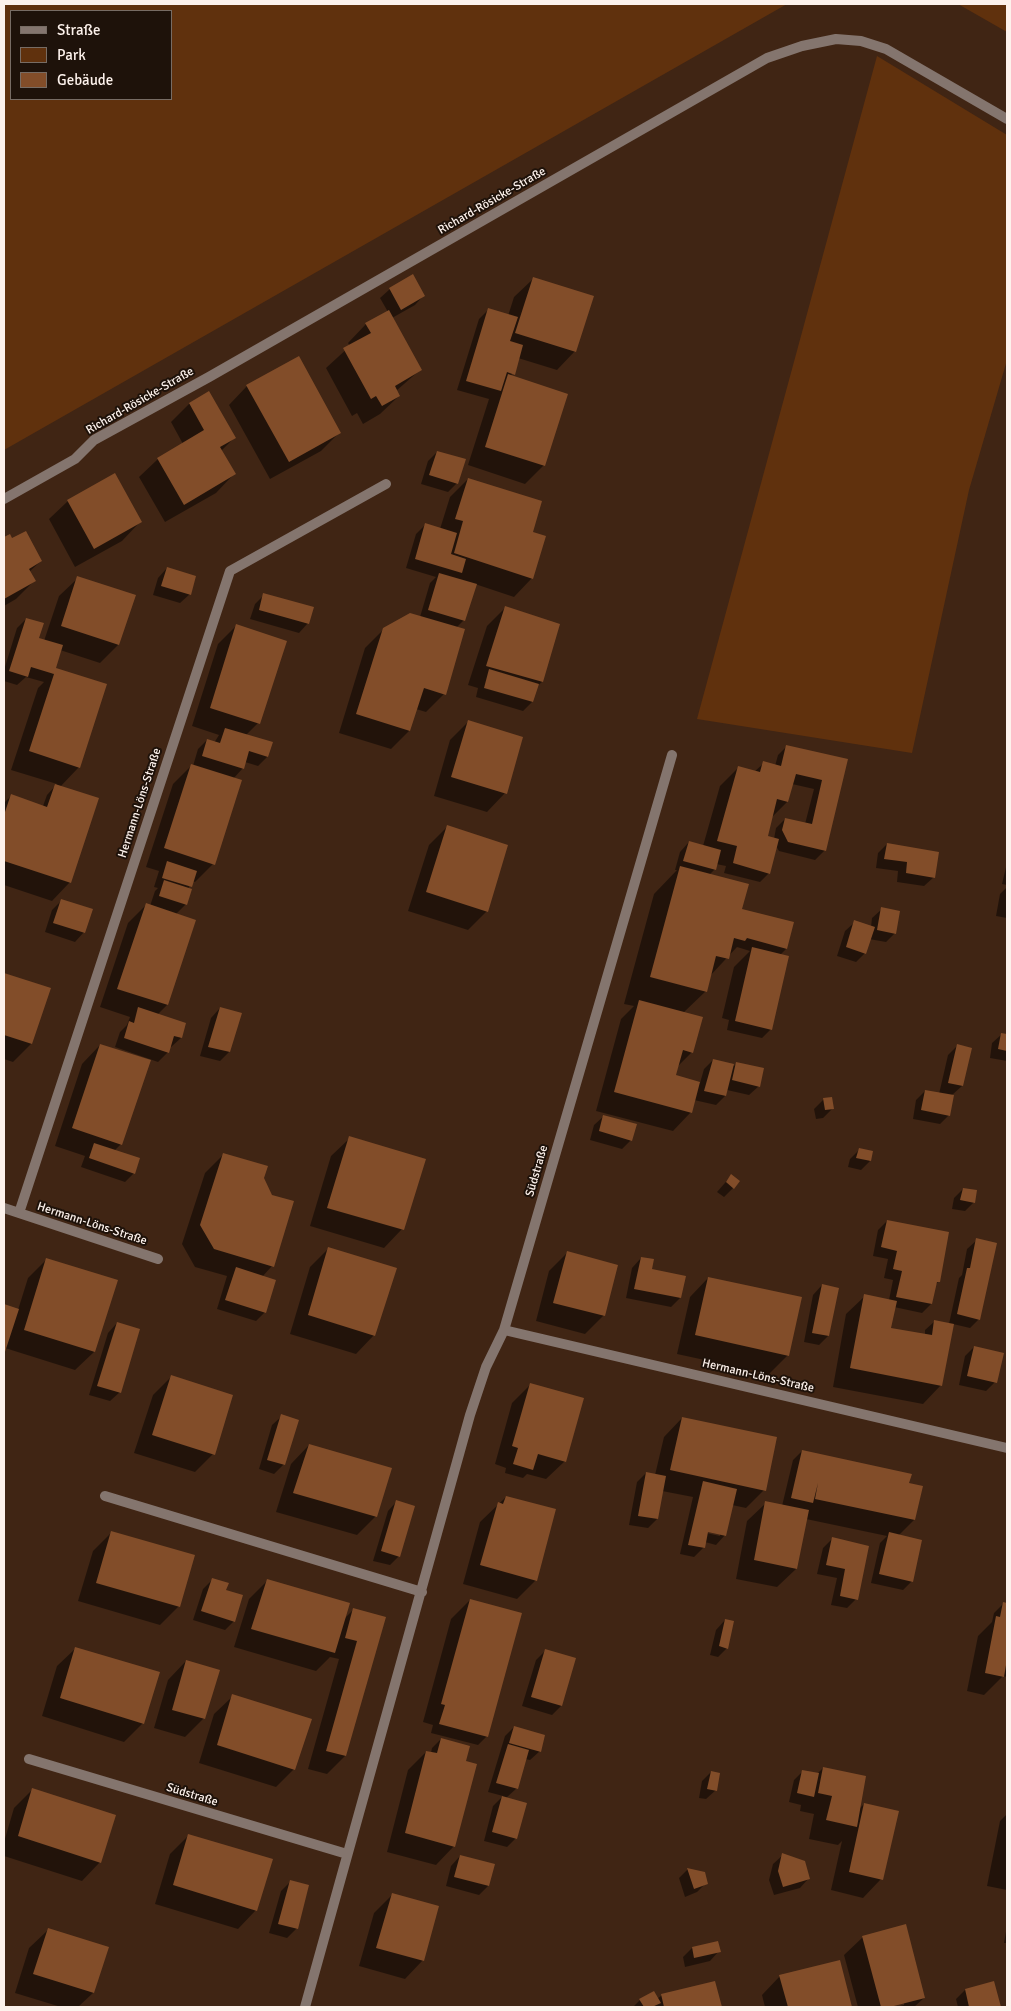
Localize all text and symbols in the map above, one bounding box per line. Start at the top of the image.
legend [10,10,172,100]
text: Straße [57,21,101,39]
text: Park [57,46,86,64]
text: Gebäude [57,71,113,89]
street label: Richard-Rösicke-Straße [436,164,548,238]
street label: Richard-Rösicke-Straße [84,364,196,438]
street label: Hermann-Löns-Straße [115,746,165,860]
street label: Südstraße [523,1144,551,1198]
street label: Hermann-Löns-Straße [35,1199,149,1249]
street label: Hermann-Löns-Straße [701,1356,815,1396]
street label: Südstraße [165,1780,219,1810]

